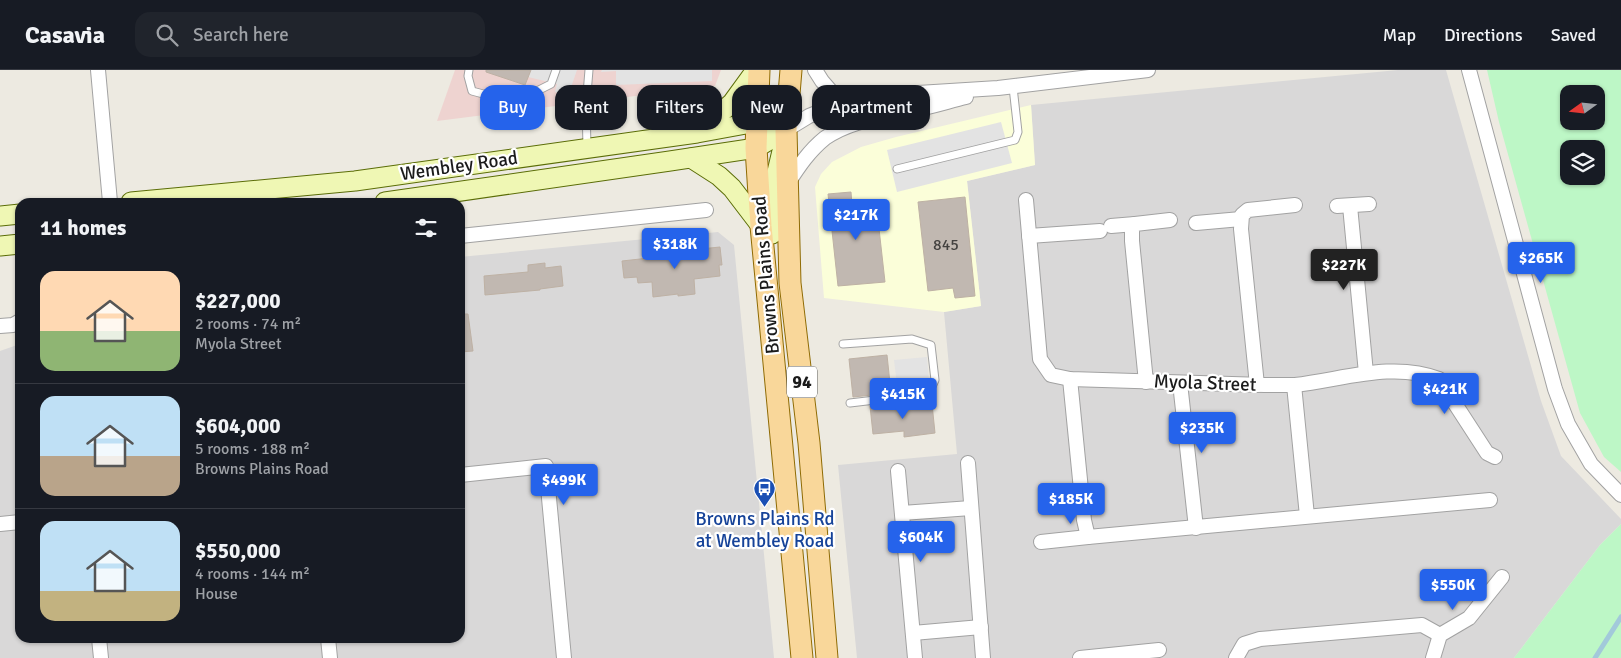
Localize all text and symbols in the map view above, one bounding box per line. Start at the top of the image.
search box [135,12,485,57]
text: Casavia [25,20,105,50]
icon: search [153,21,181,49]
text: Search here [193,23,289,47]
text: Map [1383,24,1416,46]
text: Directions [1444,24,1523,46]
text: Saved [1551,24,1596,46]
chip: Buy [480,85,545,130]
chip: Rent [555,85,627,130]
chip: Filters [637,85,722,130]
chip: New [732,85,802,130]
chip: Apartment [812,85,930,130]
north arrow [1560,85,1605,130]
map controls [1560,85,1605,185]
button: layers [1560,140,1605,185]
street label: Wembley Road [399,146,519,186]
street label: Browns Plains Road [747,195,785,355]
pin: $217K [821,198,891,241]
text: $217K [834,205,878,225]
icon: filters [412,214,440,242]
text: 11 homes [40,215,126,241]
pin: $318K [640,228,710,270]
text: $318K [653,234,697,254]
house number: 845 [933,235,959,255]
pin: $265K [1506,242,1576,284]
pin: $227K [1309,248,1379,291]
text: $265K [1519,248,1563,268]
text: $227K [1322,255,1366,275]
text: $227,000 [195,288,281,314]
icon: home [80,291,140,351]
text: 2 rooms · 74 m² [195,314,301,334]
text: Myola Street [195,334,282,354]
road number: 94 [787,366,817,398]
street label: Myola Street [1153,369,1257,397]
pin: $421K [1410,372,1480,415]
pin: $415K [868,378,938,420]
text: $421K [1423,379,1467,399]
text: $415K [881,384,925,404]
pin: $235K [1167,412,1237,454]
text: $604,000 [195,413,281,439]
icon: home [80,416,140,476]
text: $235K [1180,418,1224,438]
text: 5 rooms · 188 m² [195,439,310,459]
text: Browns Plains Road [195,459,329,479]
pin: $499K [529,464,599,506]
text: $499K [542,470,586,490]
bus stop icon: Browns Plains Rd at Wembley Road [753,476,777,507]
pin: $185K [1036,482,1106,525]
text: $185K [1049,489,1093,509]
place label: Browns Plains Rd at Wembley Road [695,507,835,553]
pin: $604K [886,520,956,563]
text: $604K [899,527,943,547]
text: $550,000 [195,538,281,564]
icon: home [80,541,140,601]
text: 4 rooms · 144 m² [195,564,310,584]
pin: $550K [1418,568,1488,611]
text: $550K [1431,575,1475,595]
text: House [195,584,238,604]

